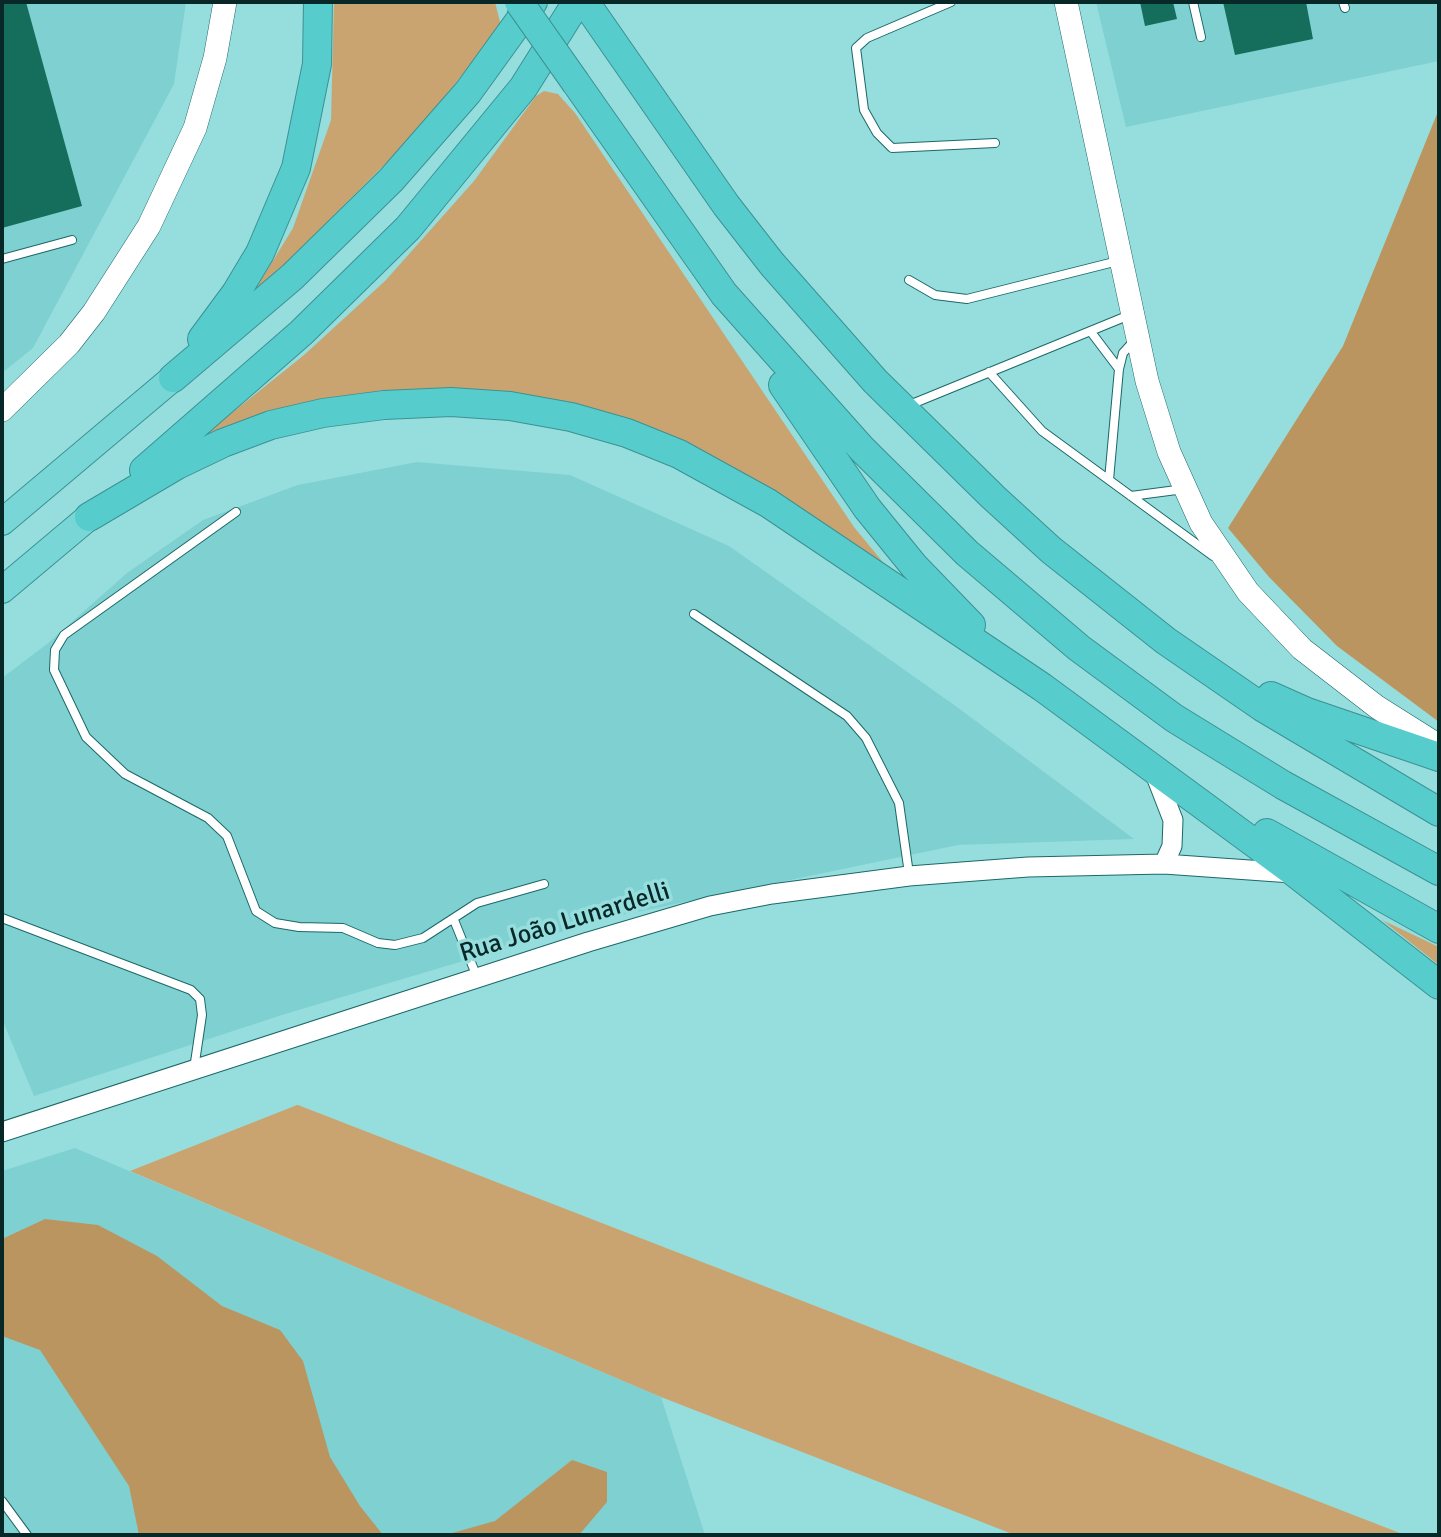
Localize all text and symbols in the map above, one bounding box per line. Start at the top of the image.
street label: Rua João Lunardelli [456,876,674,970]

